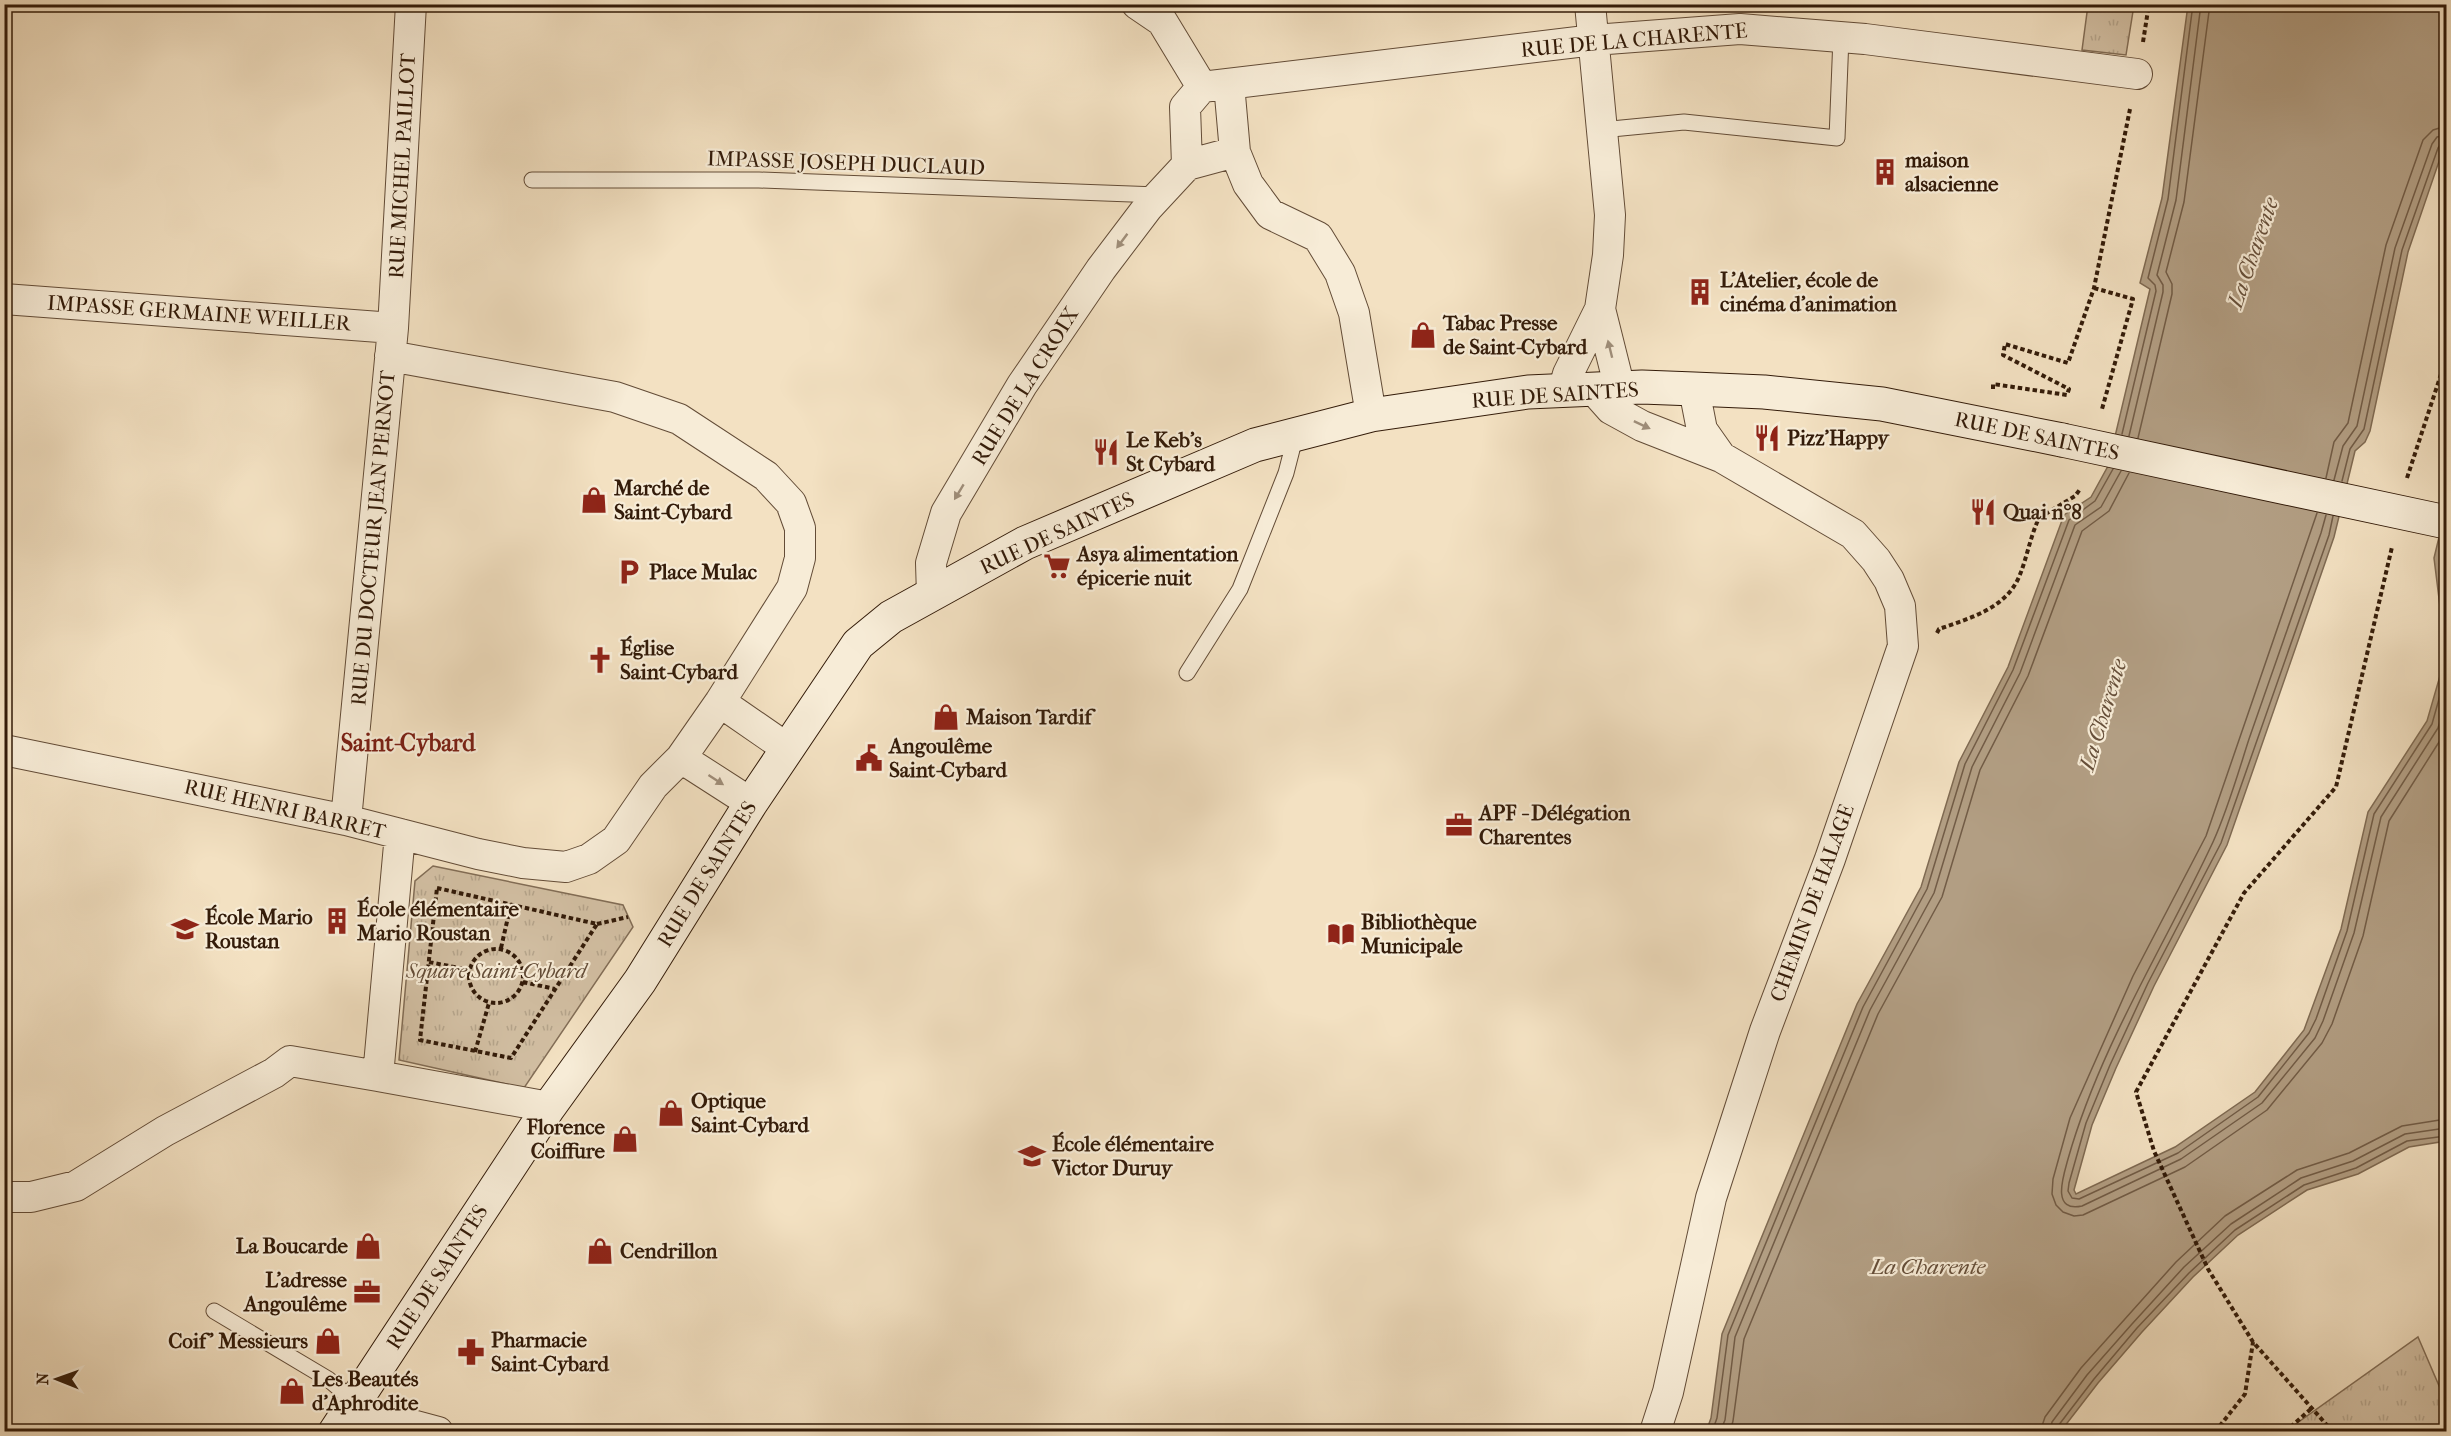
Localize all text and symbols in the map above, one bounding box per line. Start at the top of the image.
street label: RUE DE LA CHARENTE [1520,18,1749,62]
street label: RUE MICHEL PAILLOT [384,52,420,279]
street label: IMPASSE JOSEPH DUCLAUD [707,146,985,180]
place label: maison alsacienne [1904,148,1999,196]
building icon: maison alsacienne [1870,157,1900,187]
water label: La Charente [2221,193,2284,313]
one-way arrow [1117,233,1129,248]
place label: L'Atelier, école de cinéma d'animation [1720,268,1898,316]
building icon: L'Atelier, école de cinéma d'animation [1685,277,1715,307]
street label: IMPASSE GERMAINE WEILLER [47,290,352,336]
street label: RUE DE LA CROIX [967,302,1084,470]
place label: Tabac Presse de Saint-Cybard [1442,311,1588,359]
shop icon: Tabac Presse de Saint-Cybard [1408,320,1438,350]
one-way arrow [1605,340,1614,358]
street label: RUE DU DOCTEUR JEAN PERNOT [346,369,400,707]
street label: RUE DE SAINTES [1471,377,1639,413]
street label: RUE DE SAINTES [1953,407,2121,465]
one-way arrow [1633,420,1650,429]
restaurant icon: Pizz'Happy [1752,423,1782,453]
place label: Pizz'Happy [1787,426,1891,450]
place label: Le Keb's St Cybard [1126,428,1216,476]
restaurant icon: Le Keb's St Cybard [1091,437,1121,467]
place label: Marché de Saint-Cybard [613,476,732,524]
one-way arrow [953,484,964,500]
shop icon: Marché de Saint-Cybard [579,485,609,515]
street label: RUE DE SAINTES [976,487,1138,579]
restaurant icon: Quai n°8 [1968,497,1998,527]
place label: Quai n°8 [2003,500,2082,524]
place label: Asya alimentation épicerie nuit [1075,542,1239,590]
supermarket icon: Asya alimentation épicerie nuit [1042,551,1072,581]
parking icon: Place Mulac [614,557,644,587]
place label: Place Mulac [649,560,757,584]
place label: Église Saint-Cybard [620,635,738,684]
church icon: Église Saint-Cybard [585,645,615,675]
water label: La Charente [2073,655,2133,776]
shop icon: Maison Tardif [931,702,961,732]
place label: Maison Tardif [965,705,1096,729]
district label: Saint-Cybard [341,729,476,757]
place label: Angoulême Saint-Cybard [887,734,1007,782]
public building icon: Angoulême Saint-Cybard [854,743,884,773]
street label: RUE HENRI BARRET [182,774,389,844]
one-way arrow [708,775,724,786]
street label: RUE DE SAINTES [652,797,762,951]
place label: APF - Délégation Charentes [1477,801,1631,849]
street label: CHEMIN DE HALAGE [1765,801,1859,1005]
office icon: APF - Délégation Charentes [1444,810,1474,840]
place label: École élémentaire Mario Roustan [356,896,519,945]
place label: École Mario Roustan [205,904,313,953]
building icon: École élémentaire Mario Roustan [322,906,352,936]
place label: Bibliothèque Municipale [1360,910,1477,958]
school or university icon: École Mario Roustan [170,914,200,944]
library icon: Bibliothèque Municipale [1326,919,1356,949]
park label: Square Saint-Cybard [405,959,588,983]
place label: Optique Saint-Cybard [691,1089,809,1137]
shop icon: Optique Saint-Cybard [656,1098,686,1128]
place label: Florence Coiffure [525,1115,606,1163]
shop icon: Florence Coiffure [610,1124,640,1154]
place label: École élémentaire Victor Duruy [1051,1131,1214,1180]
school or university icon: École élémentaire Victor Duruy [1017,1141,1047,1171]
street label: RUE DE SAINTES [381,1200,493,1354]
shop icon: La Boucarde [353,1231,383,1261]
place label: La Boucarde [236,1234,349,1258]
shop icon: Cendrillon [585,1236,615,1266]
place label: Cendrillon [620,1239,718,1263]
water label: La Charente [1869,1254,1987,1280]
place label: L'adresse Angoulême [242,1268,348,1316]
office icon: L'adresse Angoulême [352,1277,382,1307]
shop icon: Coif' Messieurs [313,1326,343,1356]
place label: Pharmacie Saint-Cybard [491,1328,609,1376]
place label: Coif' Messieurs [168,1329,308,1353]
pharmacy icon: Pharmacie Saint-Cybard [456,1337,486,1367]
north arrow [27,1349,87,1409]
place label: Les Beautés d'Aphrodite [312,1367,419,1415]
text: N [33,1372,52,1385]
shop icon: Les Beautés d'Aphrodite [277,1376,307,1406]

